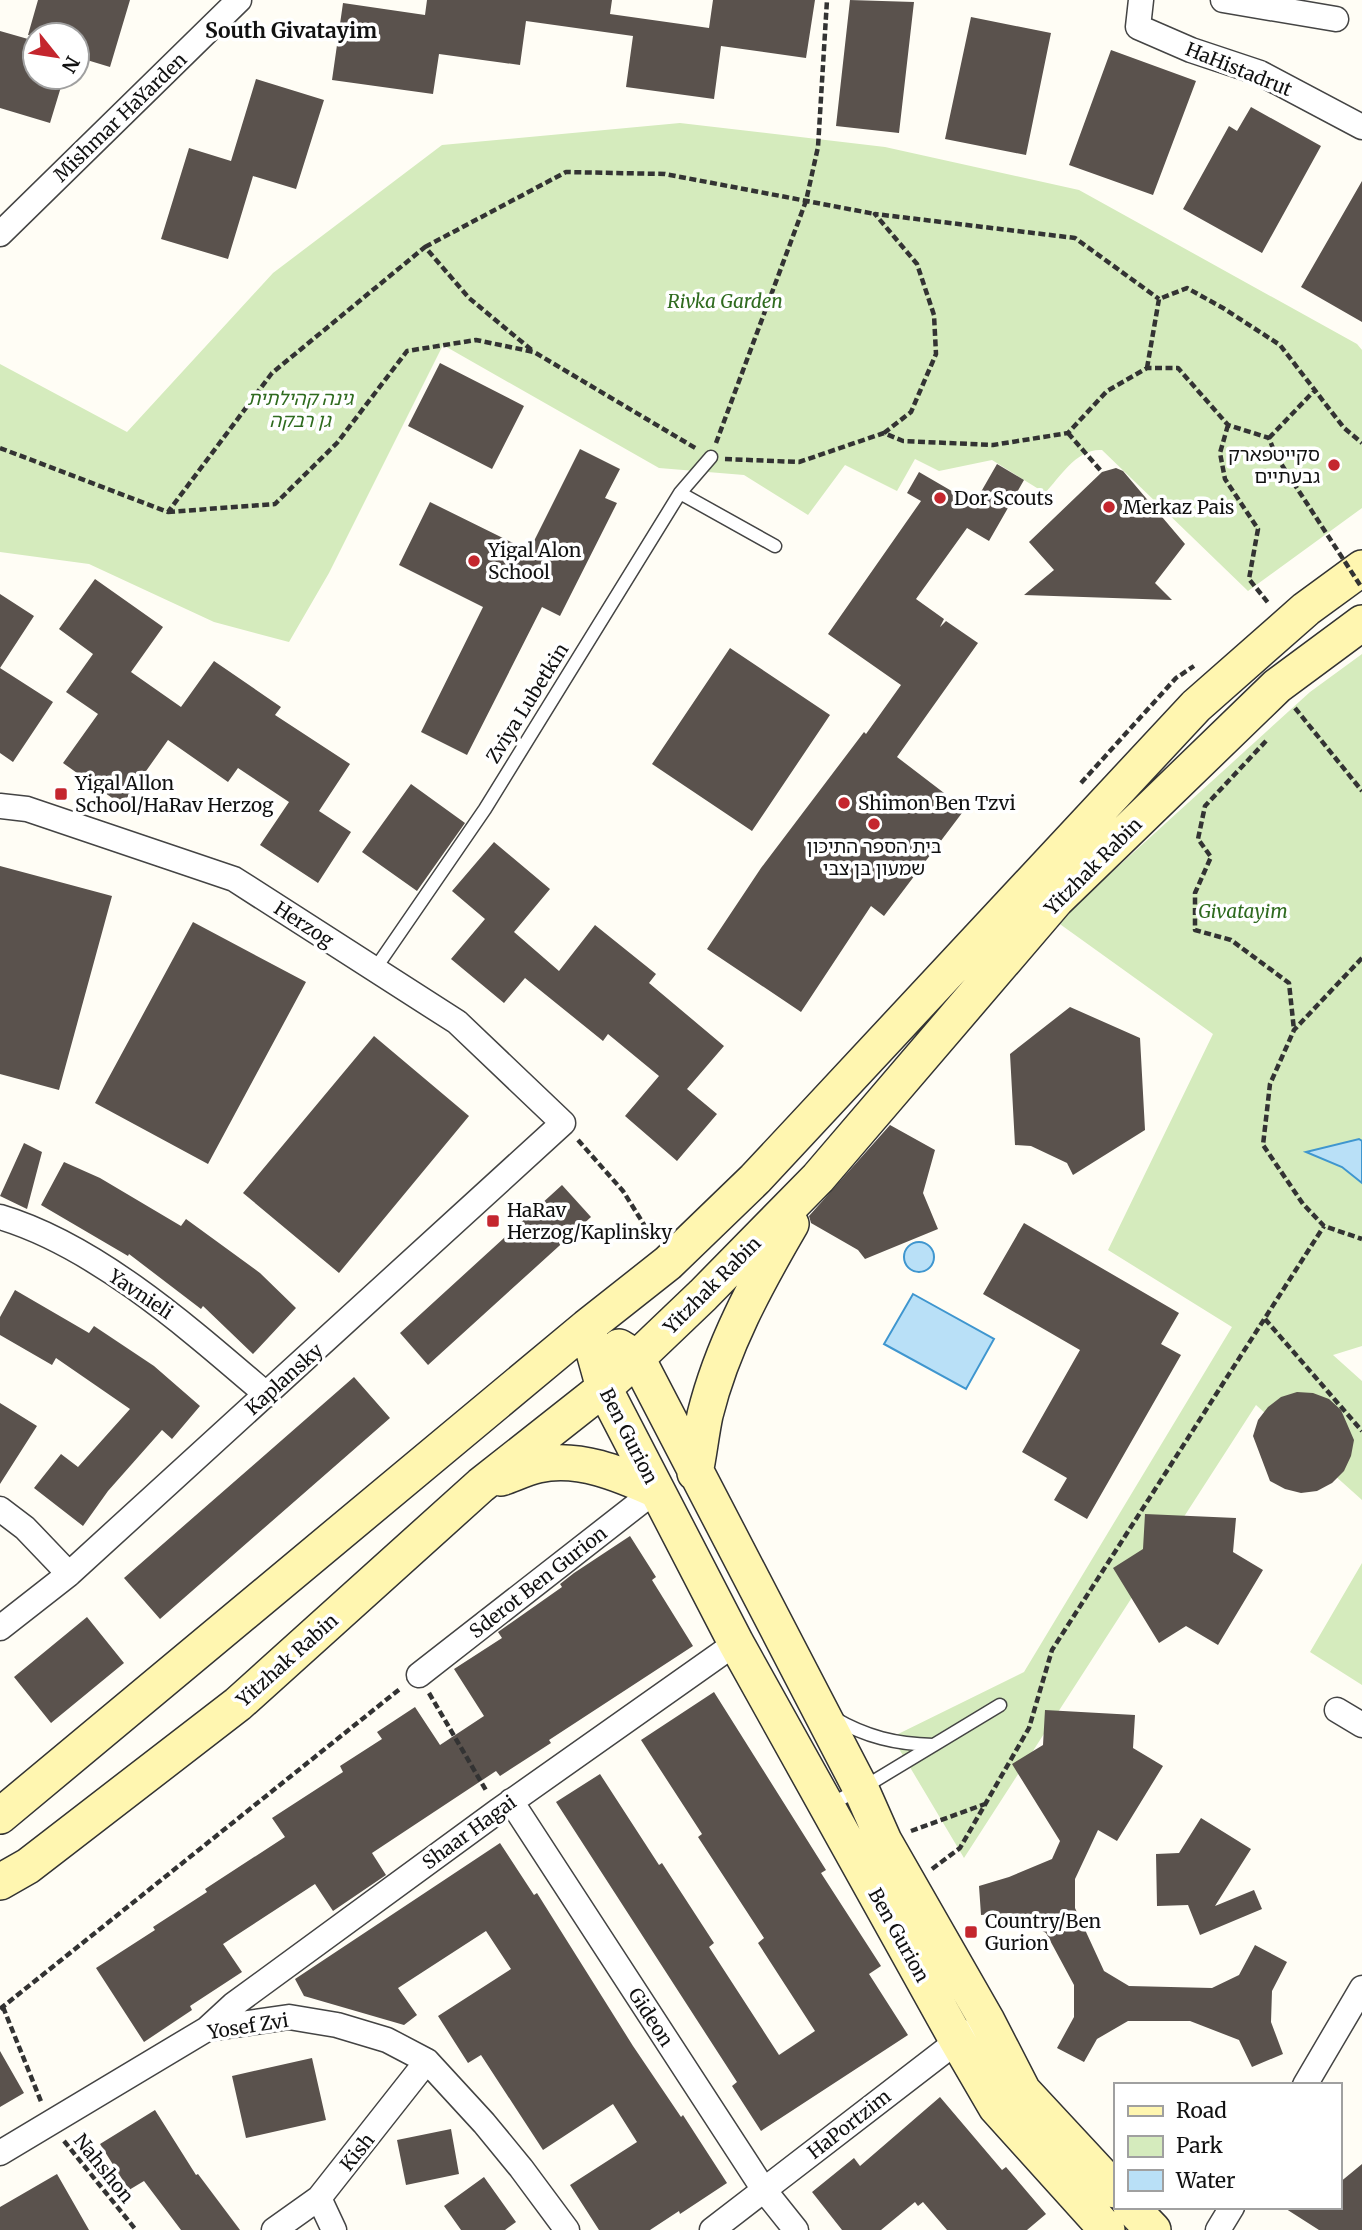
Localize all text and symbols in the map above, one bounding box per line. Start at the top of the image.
district label: South Givatayim [205,17,377,44]
north arrow [21,21,91,91]
street label: HaHistadrut [1182,37,1296,101]
street label: Mishmar HaYarden [48,47,192,187]
text: N [57,52,85,77]
park label: Rivka Garden [667,289,783,313]
park label: גינה קהילתית גן רבקה [247,386,355,432]
place label: סקייטפארק גבעתיים [1228,442,1320,488]
marker: סקייטפארק גבעתיים [1326,457,1342,473]
place label: Dor Scouts [954,486,1053,510]
marker: Dor Scouts [932,490,948,506]
place label: Merkaz Pais [1123,495,1234,519]
marker: Merkaz Pais [1101,499,1117,515]
place label: Yigal Alon School [487,538,582,584]
marker: Yigal Alon School [466,553,482,569]
street label: Zviya Lubetkin [481,638,574,767]
place label: Yigal Allon School/HaRav Herzog [74,771,274,817]
marker: Yigal Allon School/HaRav Herzog [53,786,69,802]
place label: Shimon Ben Tzvi [858,791,1016,815]
marker: Shimon Ben Tzvi [836,795,852,811]
street label: Yitzhak Rabin [1038,812,1147,921]
marker: בית הספר התיכון שמעון בן צבי [866,816,882,832]
place label: בית הספר התיכון שמעון בן צבי [806,834,942,880]
street label: Herzog [270,896,339,952]
park label: Givatayim [1198,899,1288,923]
place label: HaRav Herzog/Kaplinsky [507,1198,672,1244]
marker: HaRav Herzog/Kaplinsky [485,1213,501,1229]
street label: Yitzhak Rabin [657,1231,766,1340]
street label: Yavnieli [103,1263,178,1324]
street label: Kaplansky [240,1338,328,1420]
street label: Ben Gurion [595,1384,663,1488]
street label: Sderot Ben Gurion [464,1521,612,1643]
street label: Yitzhak Rabin [231,1608,343,1712]
street label: Shaar Hagai [417,1790,521,1874]
street label: Ben Gurion [863,1884,935,1987]
place label: Country/Ben Gurion [985,1909,1102,1955]
marker: Country/Ben Gurion [963,1924,979,1940]
street label: Gideon [623,1983,679,2051]
street label: Yosef Zvi [205,2008,290,2044]
legend [1114,2083,1341,2209]
street label: HaPortzim [802,2084,896,2164]
text: Road [1176,2097,1227,2124]
street label: Nahshon [69,2128,139,2208]
street label: Kish [335,2128,380,2176]
text: Park [1176,2132,1223,2159]
text: Water [1175,2167,1235,2194]

